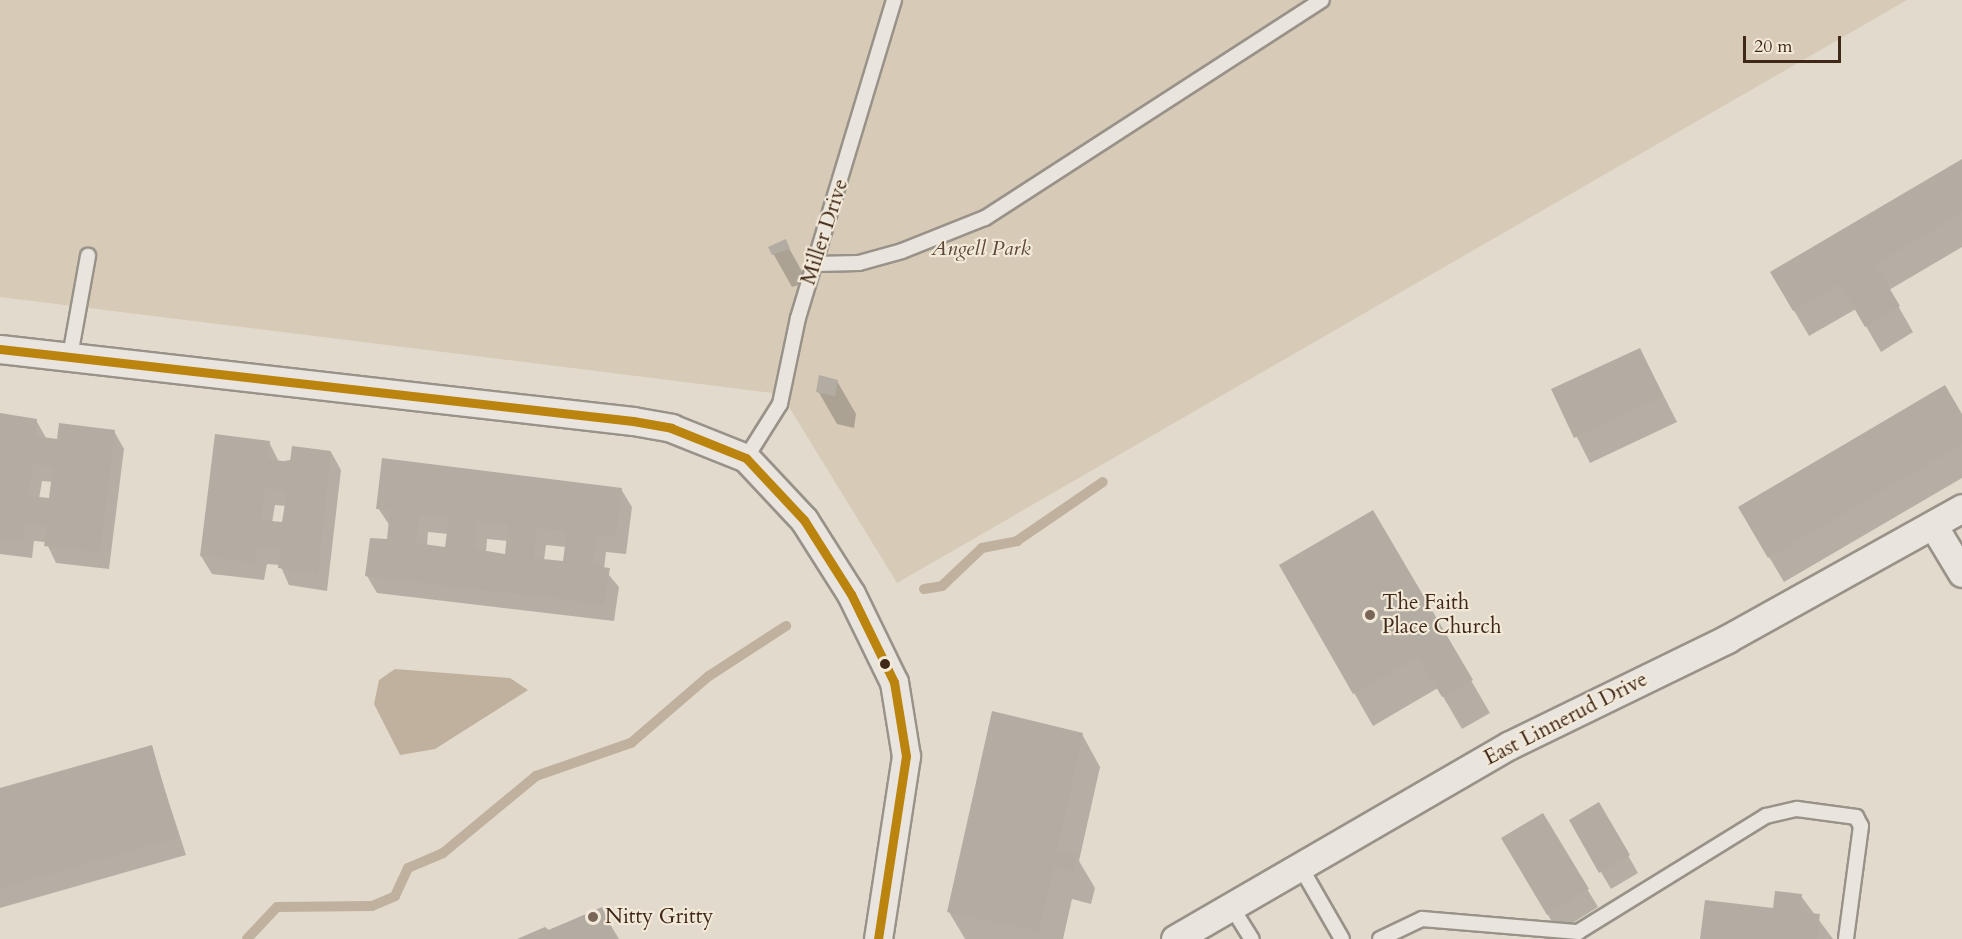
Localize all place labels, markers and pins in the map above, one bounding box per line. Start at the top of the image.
place label: The Faith Place Church [1382,590,1501,640]
marker: The Faith Place Church [1363,608,1377,622]
unlabelled marker [879,658,891,670]
place label: Nitty Gritty [605,904,713,930]
marker: Nitty Gritty [586,910,600,924]

